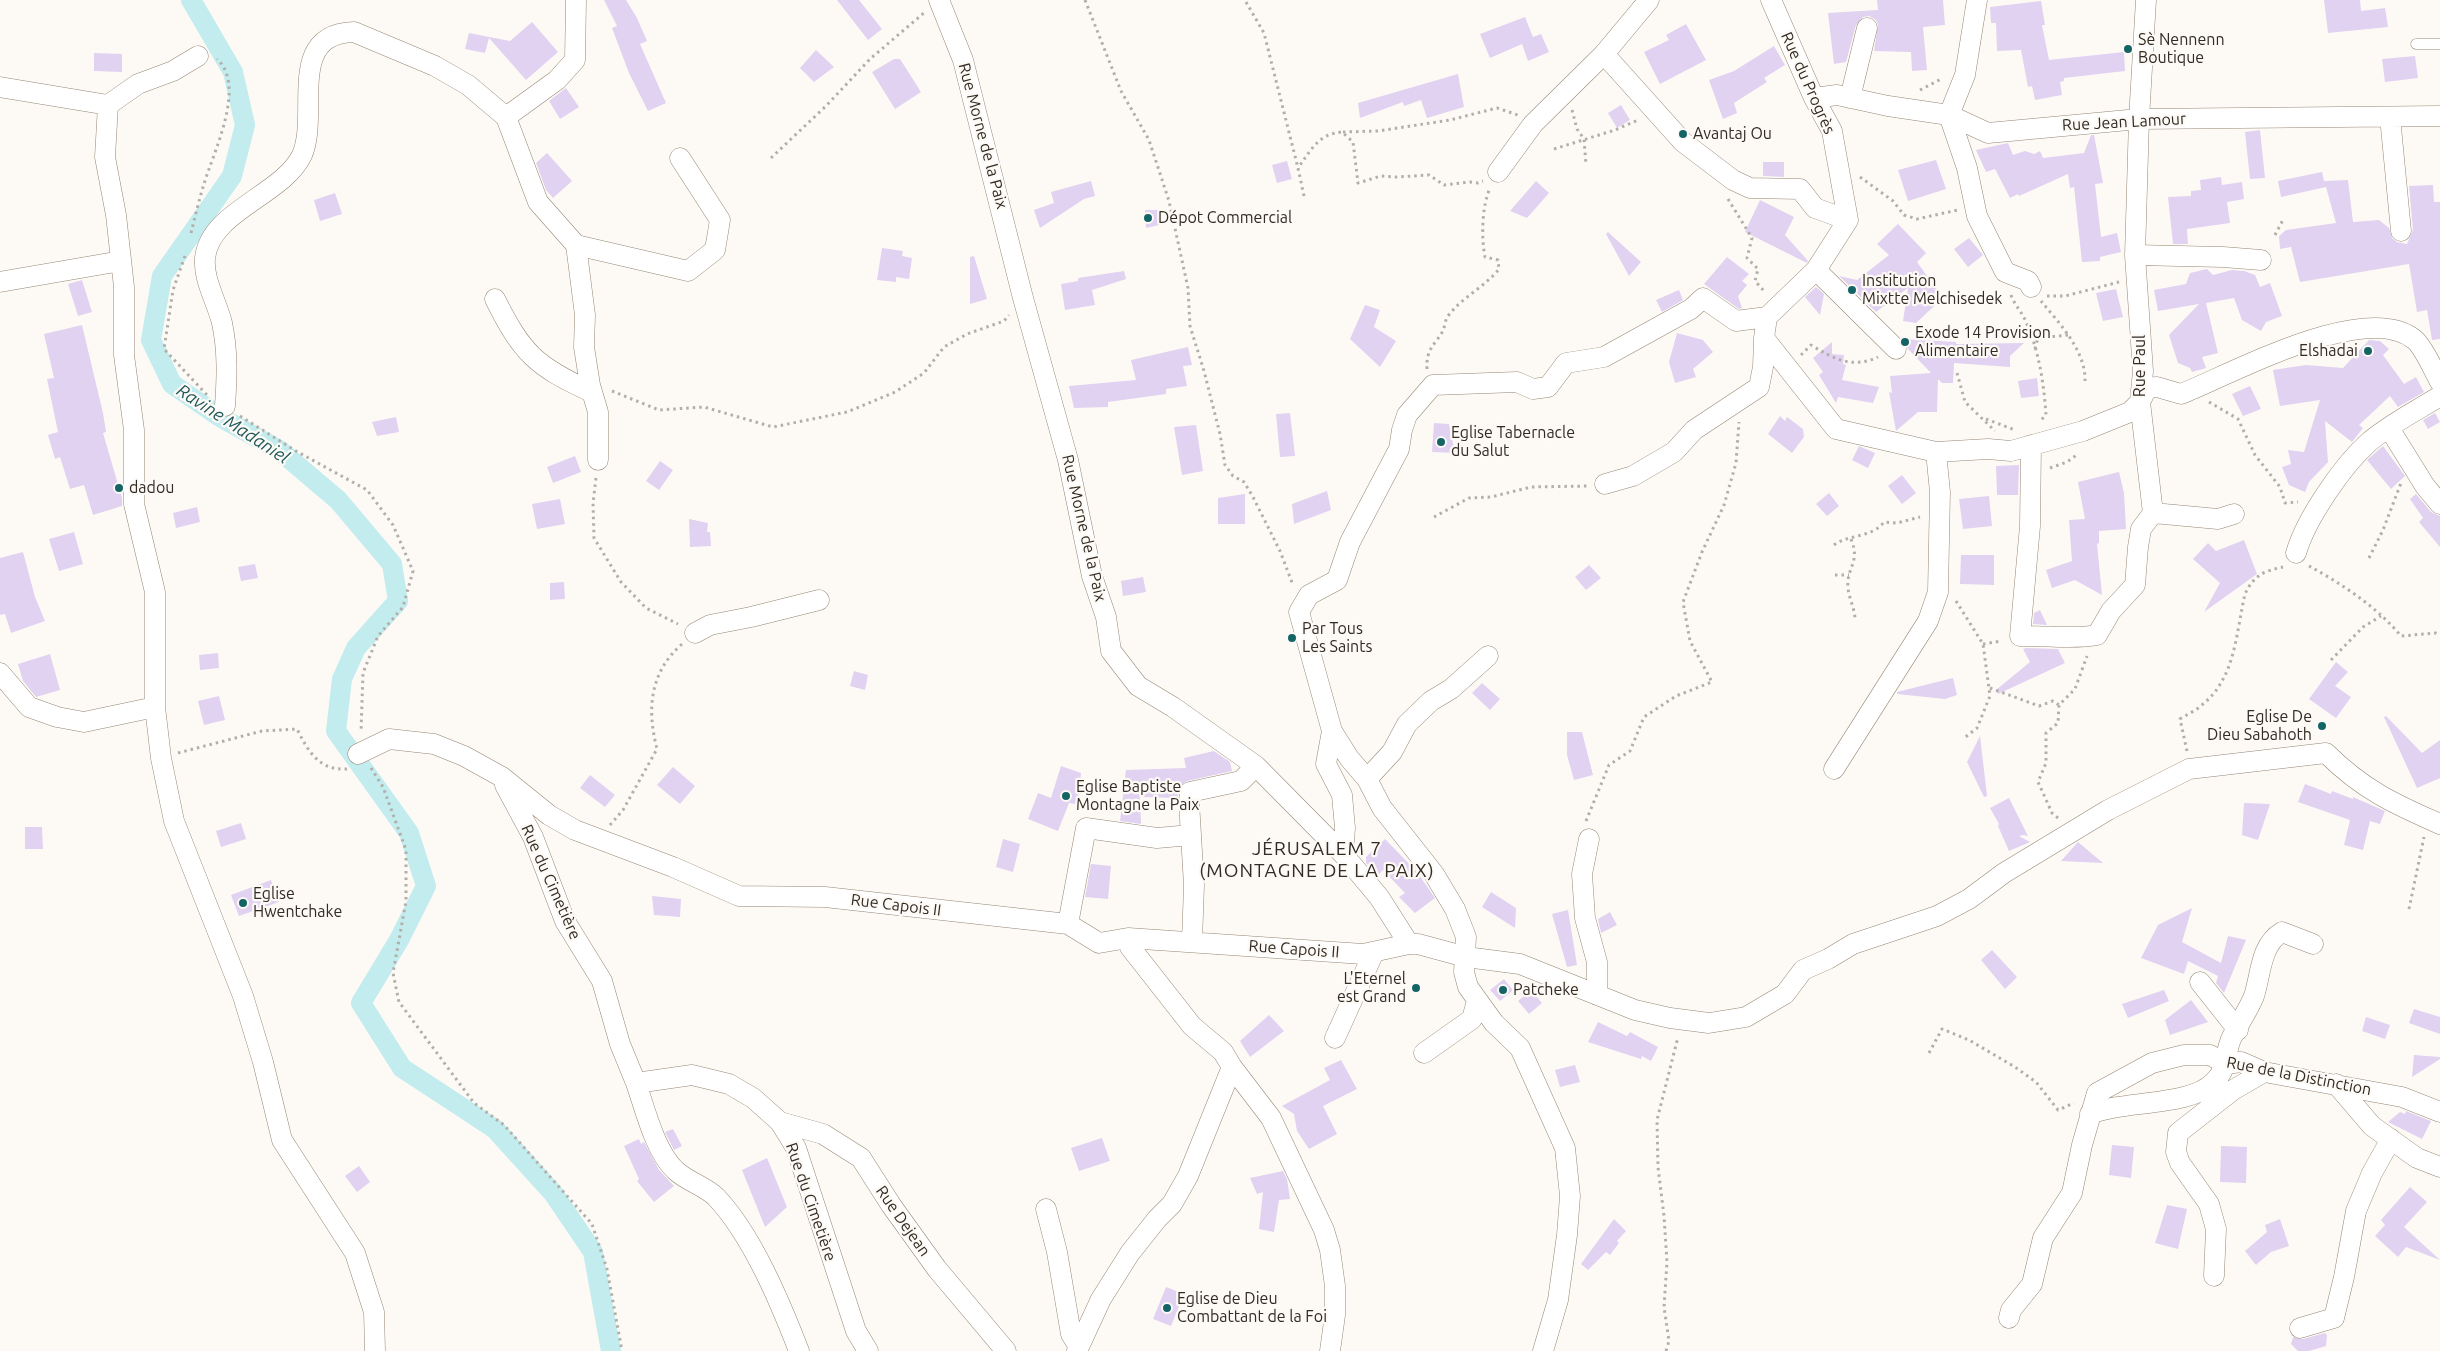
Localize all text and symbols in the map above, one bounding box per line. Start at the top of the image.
street label: Rue du Progrès [1777,29,1839,137]
place label: Sè Nennenn Boutique [2138,30,2225,68]
marker: Sè Nennenn Boutique [2122,43,2134,55]
street label: Rue Morne de la Paix [954,61,1012,211]
street label: Rue Jean Lamour [2062,109,2186,135]
place label: Avantaj Ou [1693,124,1772,144]
marker: Avantaj Ou [1677,128,1689,140]
place label: Dépot Commercial [1158,208,1292,228]
marker: Dépot Commercial [1142,212,1154,224]
place label: Institution Mixtte Melchisedek [1862,271,2002,309]
marker: Institution Mixtte Melchisedek [1846,284,1858,296]
place label: Exode 14 Provision Alimentaire [1915,323,2051,361]
street label: Rue Paul [2130,335,2150,397]
marker: Exode 14 Provision Alimentaire [1899,336,1911,348]
place label: Elshadai [2299,341,2358,361]
marker: Elshadai [2362,345,2374,357]
water label: Ravine Madaniel [173,379,293,469]
place label: Eglise Tabernacle du Salut [1451,423,1575,461]
marker: Eglise Tabernacle du Salut [1435,436,1447,448]
street label: Rue Morne de la Paix [1058,453,1110,603]
place label: dadou [129,478,174,498]
marker: dadou [113,482,125,494]
place label: Par Tous Les Saints [1302,619,1372,657]
marker: Par Tous Les Saints [1286,632,1298,644]
place label: Eglise De Dieu Sabahoth [2207,707,2312,745]
marker: Eglise De Dieu Sabahoth [2316,720,2328,732]
place label: Eglise Baptiste Montagne la Paix [1076,777,1199,815]
marker: Eglise Baptiste Montagne la Paix [1060,790,1072,802]
street label: Rue du Cimetière [517,821,585,943]
district label: JÉRUSALEM 7 (MONTAGNE DE LA PAIX) [1197,838,1437,882]
place label: Eglise Hwentchake [253,884,342,922]
street label: Rue Capois II [850,890,942,920]
marker: Eglise Hwentchake [237,897,249,909]
street label: Rue Capois II [1248,936,1340,962]
place label: L'Eternel est Grand [1337,969,1406,1007]
place label: Patcheke [1513,980,1579,1000]
marker: L'Eternel est Grand [1410,982,1422,994]
marker: Patcheke [1497,984,1509,996]
street label: Rue de la Distinction [2225,1053,2373,1099]
street label: Rue du Cimetière [782,1140,840,1264]
street label: Rue Dejean [872,1182,934,1260]
place label: Eglise de Dieu Combattant de la Foi [1177,1289,1327,1327]
marker: Eglise de Dieu Combattant de la Foi [1161,1302,1173,1314]

